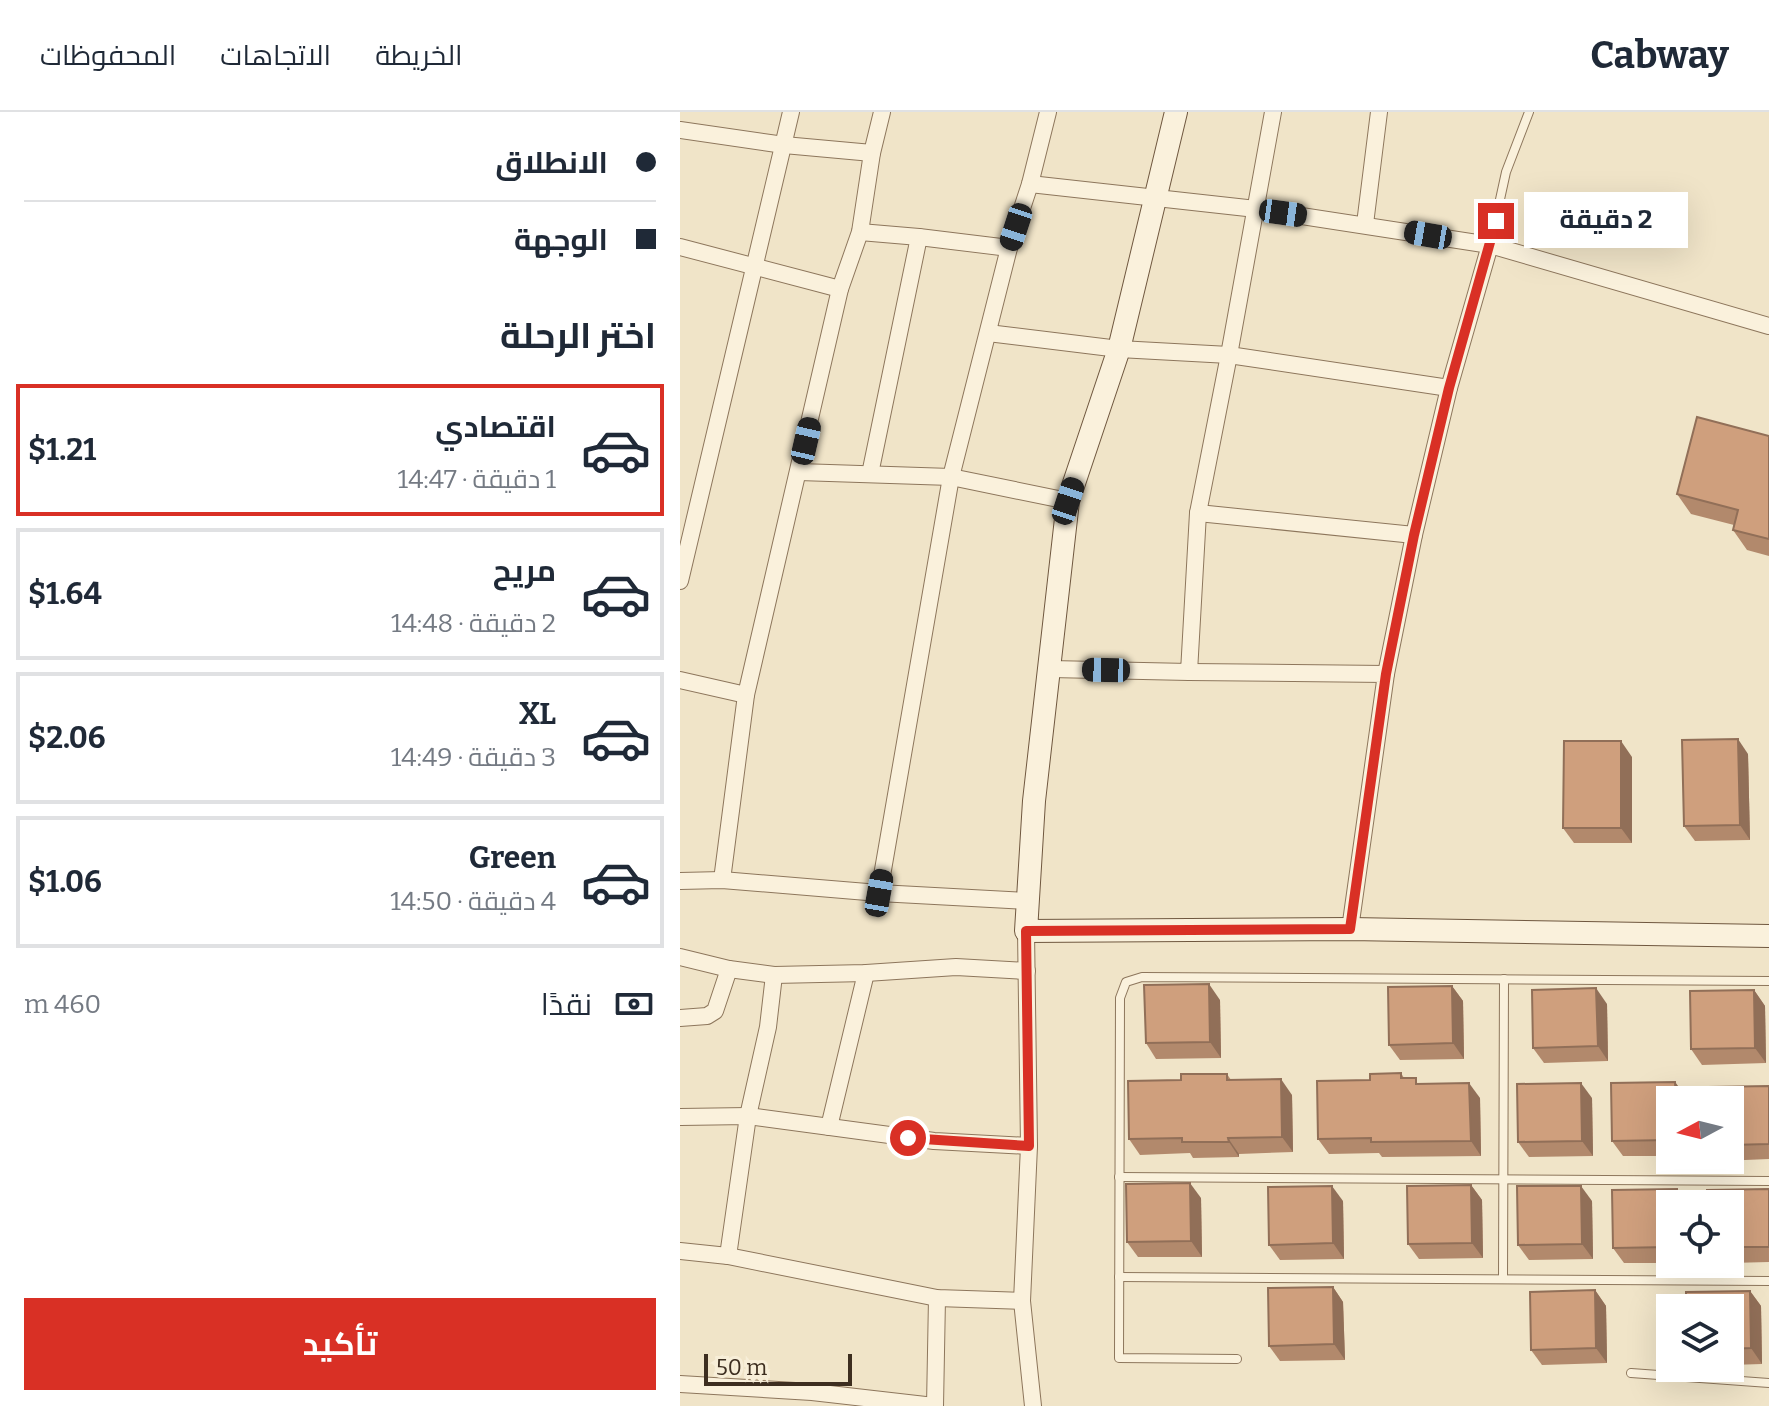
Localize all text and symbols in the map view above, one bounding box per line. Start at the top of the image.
text: Cabway [1590,32,1729,78]
text: المحفوظات [40,39,176,72]
text: الاتجاهات [220,39,331,72]
text: الخريطة [375,39,463,72]
text: الانطلاق [495,145,608,181]
callout: 2 دقيقة [1524,193,1688,249]
car [1258,198,1308,228]
car [997,200,1035,254]
route end [1478,203,1514,239]
text: 2 دقيقة [1560,204,1652,235]
car [1402,219,1454,251]
text: الوجهة [514,222,608,258]
text: اختر الرحلة [500,314,656,358]
text: اقتصادي [435,409,556,445]
icon: car [580,414,652,486]
car [789,415,823,467]
text: $1.21 [28,432,96,468]
text: 1 دقيقة · 14:47 [398,464,556,495]
car [1049,474,1087,528]
text: مريح [493,553,556,589]
icon: car [580,558,652,630]
text: $1.64 [28,576,102,612]
text: 2 دقيقة · 14:48 [391,608,556,639]
car [1082,658,1130,682]
text: XL [519,696,556,732]
icon: car [580,702,652,774]
text: $2.06 [28,720,106,756]
text: 3 دقيقة · 14:49 [391,742,556,773]
text: Green [469,840,556,876]
icon: car [580,846,652,918]
text: $1.06 [28,864,102,900]
car [863,867,895,919]
text: 4 دقيقة · 14:50 [390,886,556,917]
icon: cash [612,982,656,1026]
text: نقدًا [541,987,592,1023]
text: 460 m [24,989,101,1020]
north arrow [1656,1086,1744,1174]
map controls [1656,1086,1744,1382]
route start [890,1120,926,1156]
button: locate [1656,1190,1744,1278]
button: layers [1656,1294,1744,1382]
button: تأكيد [24,1298,656,1390]
scale bar [704,1350,852,1386]
text: 50 m [716,1354,767,1381]

